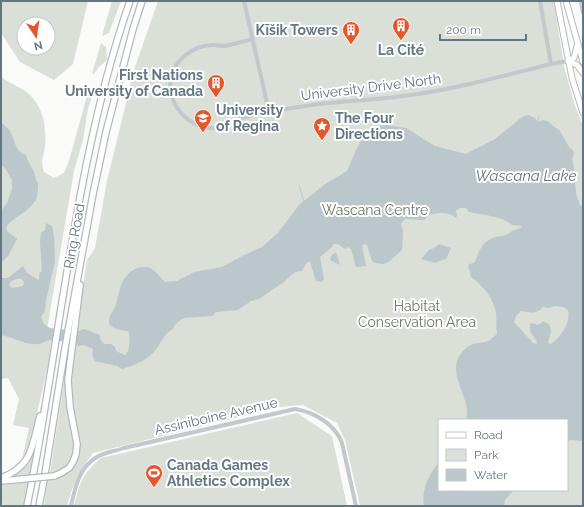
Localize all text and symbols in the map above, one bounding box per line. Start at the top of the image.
north arrow [16,16,56,56]
building icon: La Cité [391,16,411,41]
scale bar [440,16,526,42]
building icon: Kīšik Towers [341,20,361,45]
place label: Kīšik Towers [256,22,338,38]
text: 200 m [446,23,481,37]
text: N [33,38,44,53]
place label: La Cité [378,42,425,58]
place label: First Nations University of Canada [65,67,203,99]
street label: University Drive North [300,70,442,104]
building icon: First Nations University of Canada [206,73,226,98]
place label: University of Regina [216,102,283,134]
school or university icon: University of Regina [193,108,213,133]
place label: The Four Directions [335,110,403,142]
place icon: The Four Directions [312,116,332,141]
water label: Wascana Lake [476,167,576,185]
street label: Ring Road [60,202,88,270]
park label: Wascana Centre [322,202,428,218]
park label: Habitat Conservation Area [358,298,476,330]
street label: Assiniboine Avenue [153,394,279,438]
legend [438,419,568,491]
text: Road [474,428,503,442]
text: Park [474,448,499,462]
place label: Canada Games Athletics Complex [167,457,290,489]
sports icon: Canada Games Athletics Complex [144,463,164,488]
text: Water [474,468,508,482]

